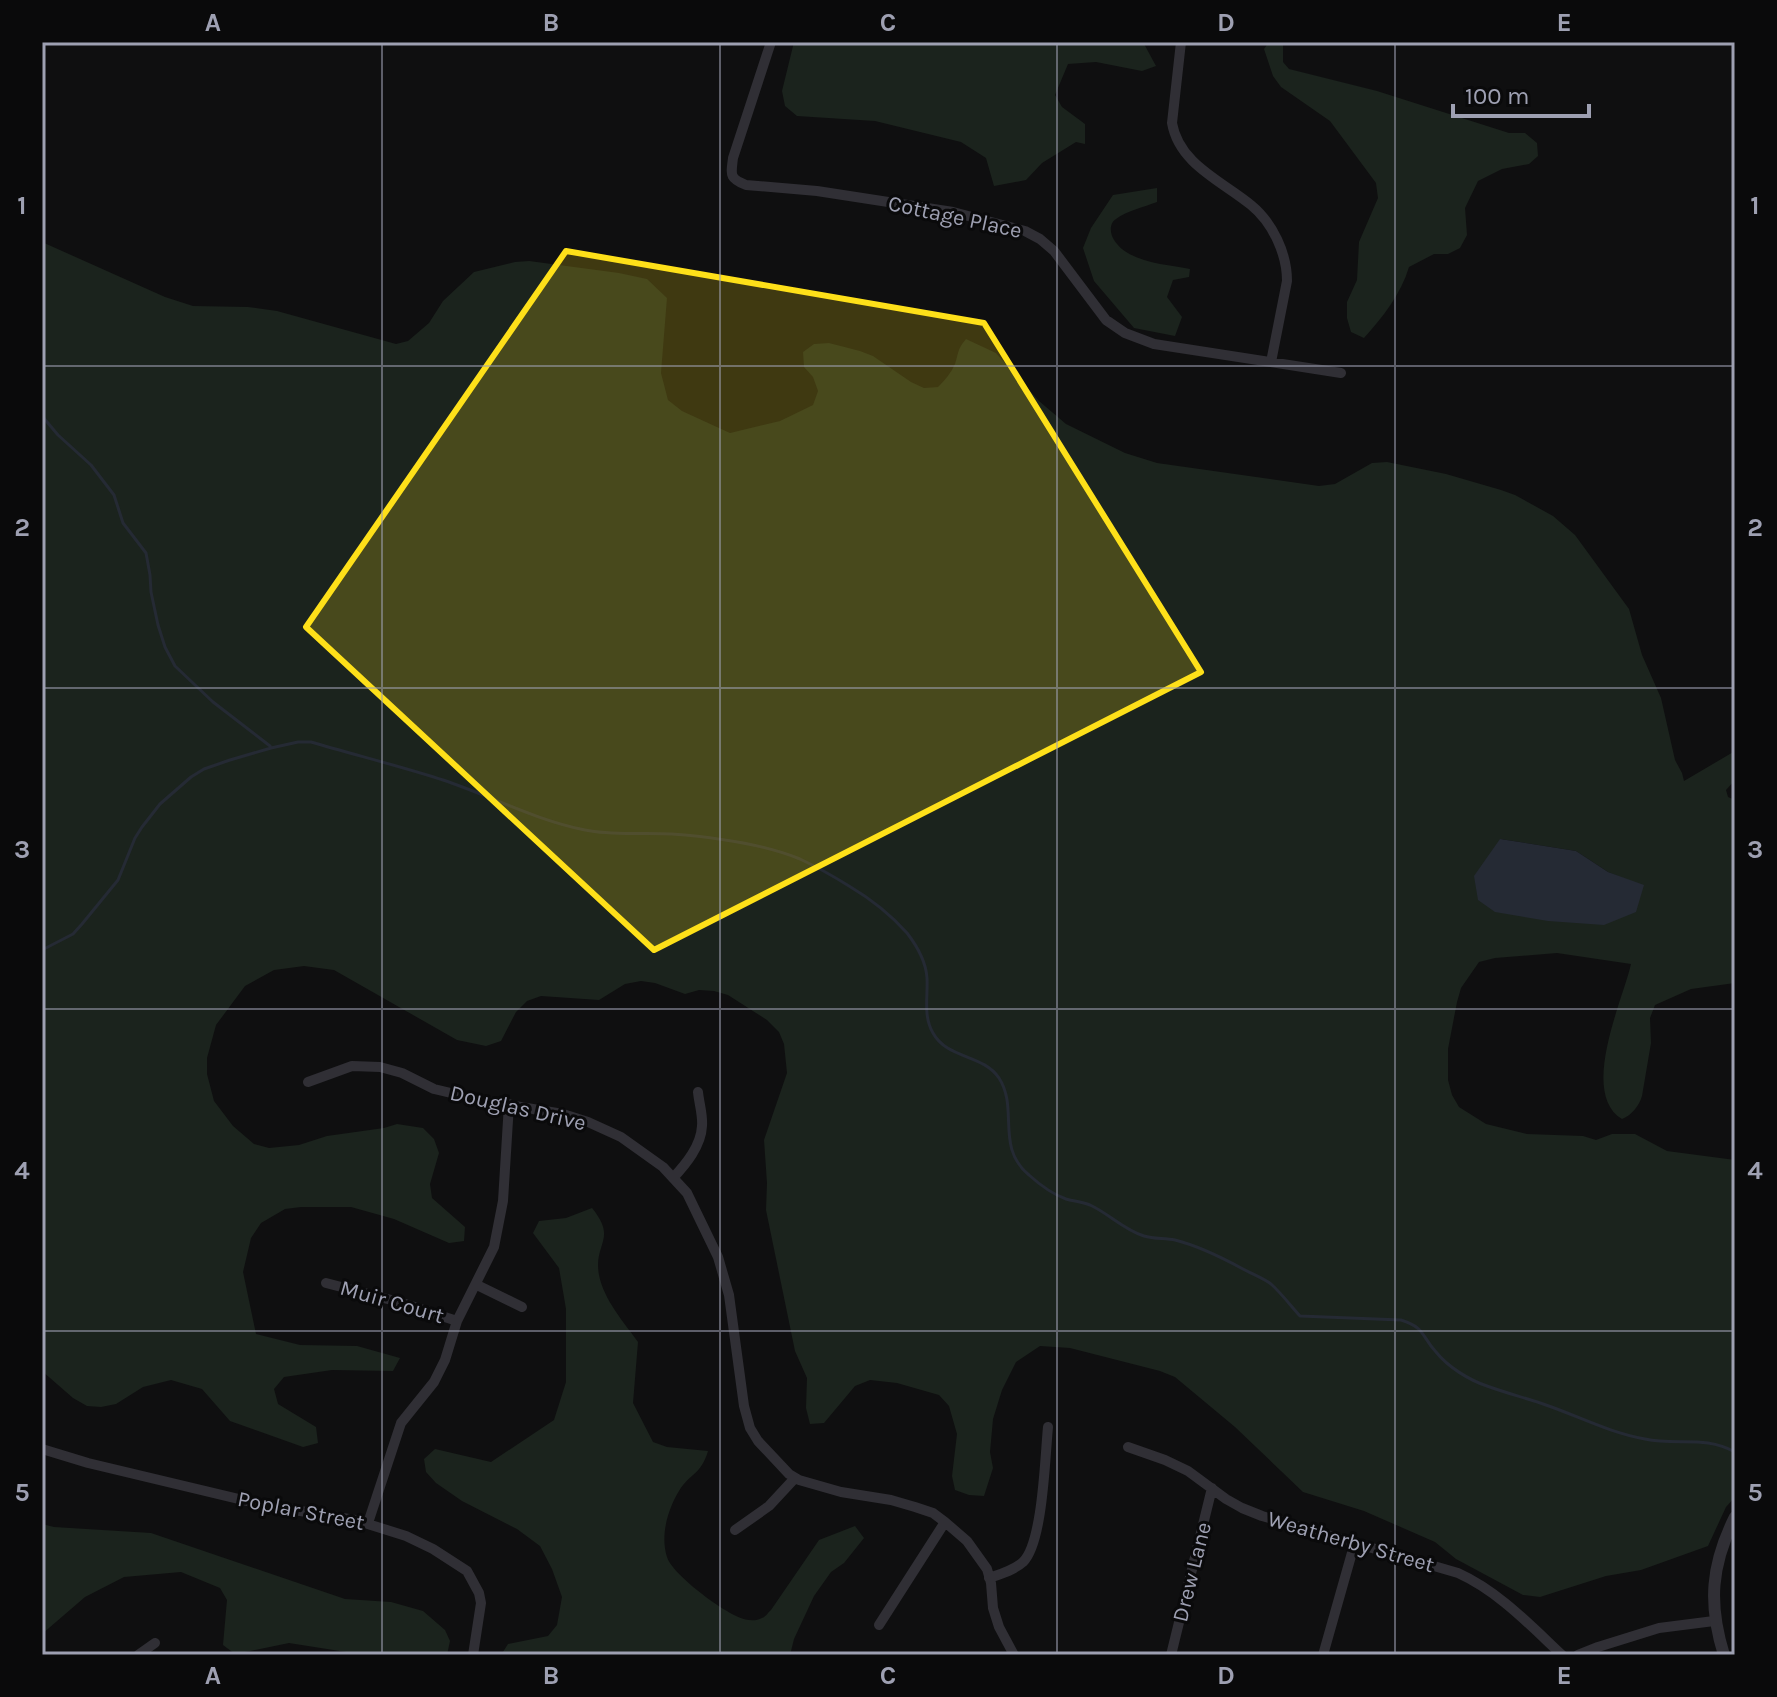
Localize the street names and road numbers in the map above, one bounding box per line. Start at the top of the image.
street label: Cottage Place [886,190,1024,244]
street label: Douglas Drive [447,1080,589,1136]
street label: Muir Court [337,1275,447,1329]
street label: Poplar Street [235,1486,367,1536]
street label: Weatherby Street [1265,1506,1437,1578]
street label: Drew Lane [1167,1519,1217,1625]

